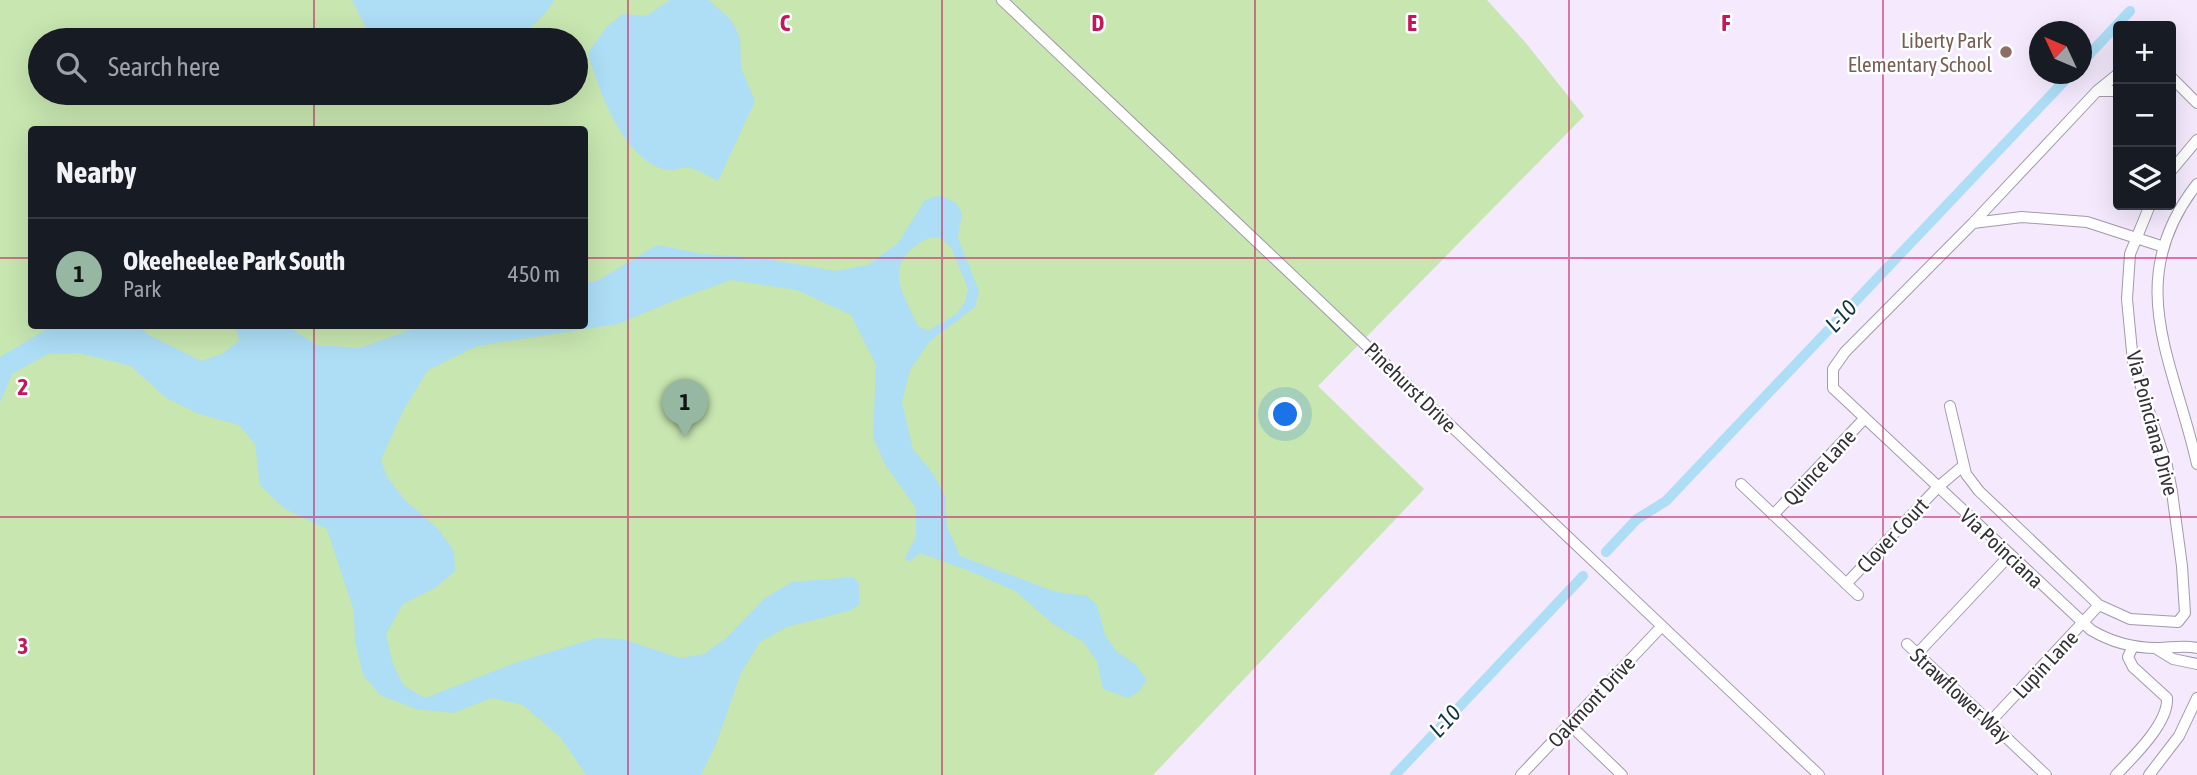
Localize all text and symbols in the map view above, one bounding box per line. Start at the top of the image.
text: C [780,10,791,36]
text: D [1092,10,1105,36]
text: E [1407,10,1417,36]
text: F [1721,10,1731,36]
north arrow [2029,21,2092,84]
map controls [2113,21,2176,210]
button: + [2113,21,2176,84]
search box [28,28,588,105]
place label: Liberty Park Elementary School [1848,28,1992,76]
marker: Liberty Park Elementary School [1998,44,2014,60]
icon: search [52,48,90,86]
text: Search here [108,52,220,82]
button: − [2113,84,2176,147]
button: layers [2113,147,2176,210]
text: Nearby [56,155,136,189]
text: Okeeheelee Park South [123,246,345,276]
text: 1 [74,261,84,287]
text: 450 m [508,261,560,287]
text: Park [123,276,161,302]
water label: L-10 [1820,295,1862,337]
street label: Pinehurst Drive [1360,337,1462,437]
street label: Via Poinciana Drive [2122,348,2184,498]
text: 2 [18,374,28,400]
pin: 1 [662,379,708,437]
your location [1268,397,1302,431]
street label: Quince Lane [1778,424,1860,510]
street label: Clover Court [1852,493,1932,577]
street label: Via Poinciana [1955,503,2049,593]
street label: Lupin Lane [2008,625,2082,703]
text: 3 [18,633,28,659]
street label: Strawflower Way [1906,643,2016,748]
street label: Oakmont Drive [1543,650,1639,752]
water label: L-10 [1424,700,1466,742]

